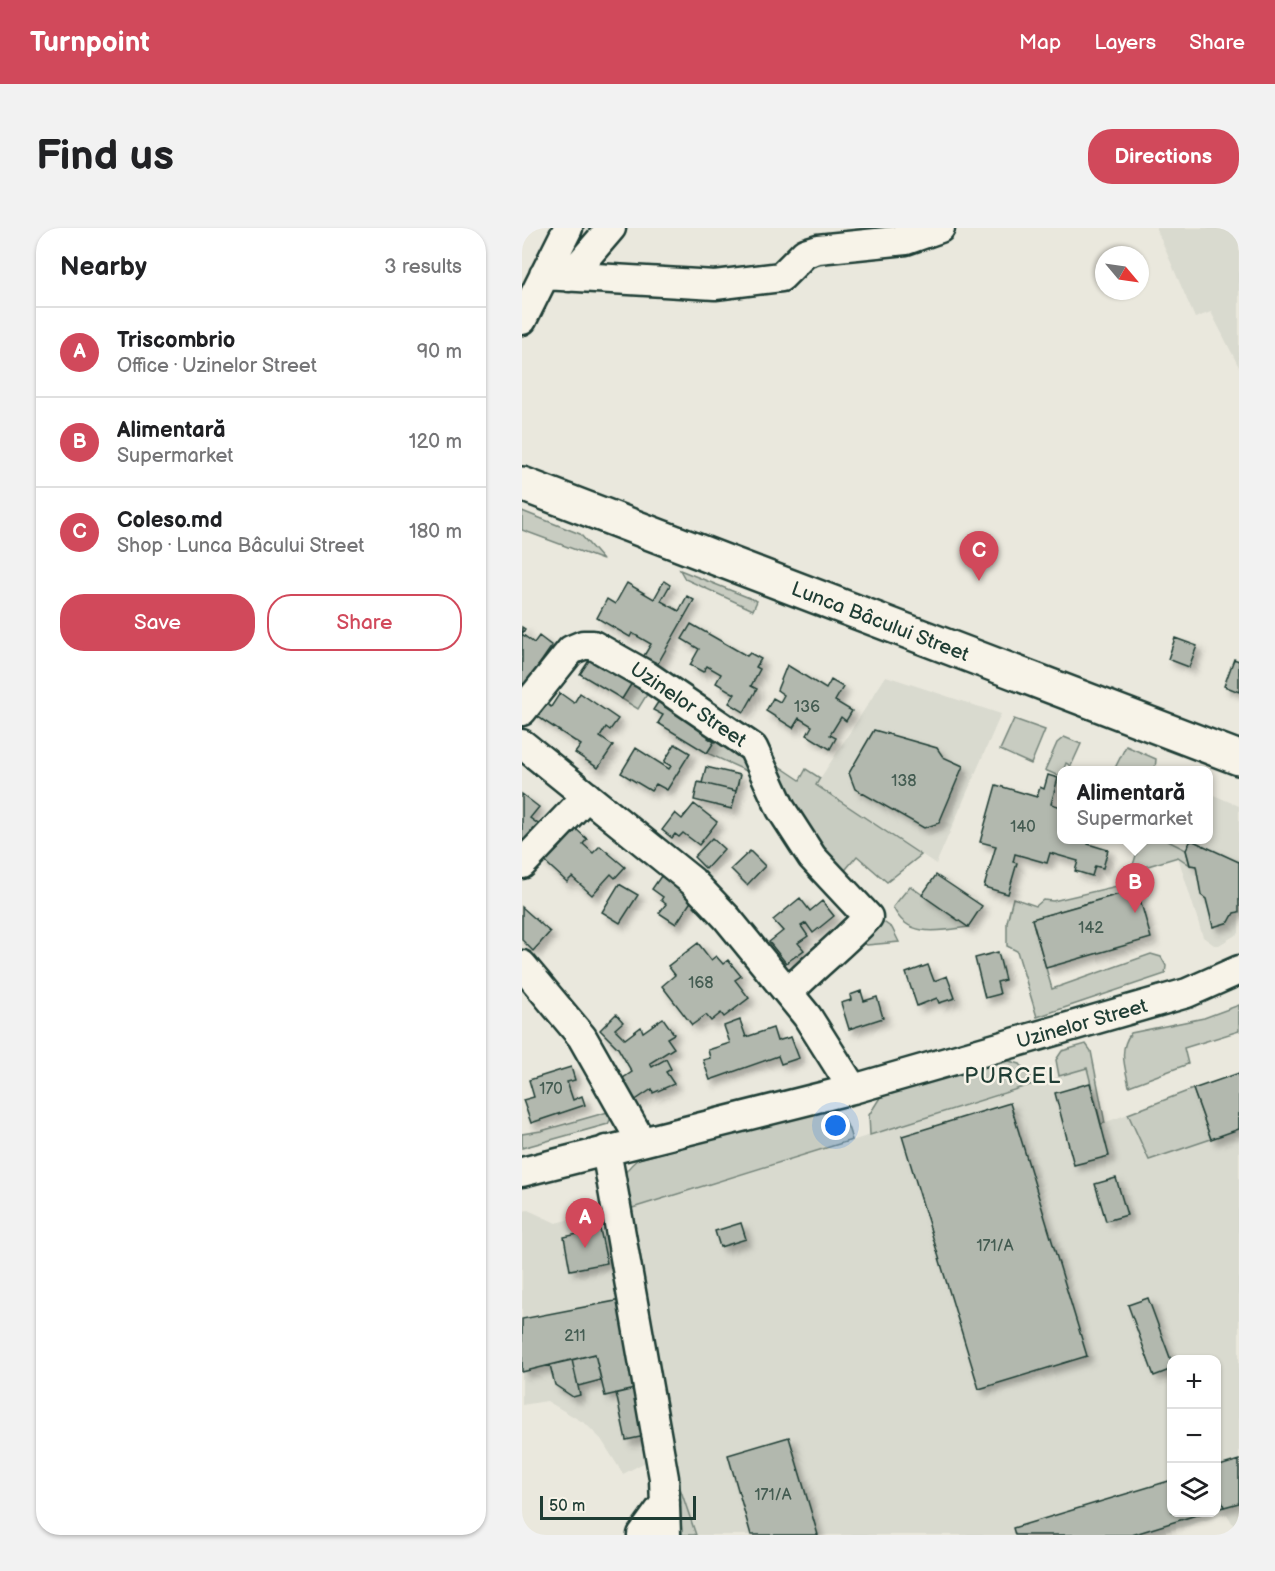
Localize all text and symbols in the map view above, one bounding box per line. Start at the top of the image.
text: Turnpoint [30,26,150,59]
text: Map [1019,30,1061,55]
text: Layers [1094,30,1156,55]
text: Share [1189,30,1245,55]
button: Directions [1088,129,1239,184]
text: Find us [36,131,174,182]
north arrow [1095,246,1149,300]
text: Nearby [60,252,147,283]
text: 3 results [384,255,462,279]
text: Triscombrio [117,327,235,354]
text: A [73,340,86,364]
text: 90 m [417,340,462,364]
text: Office · Uzinelor Street [117,354,317,378]
text: Alimentară [117,417,226,444]
text: B [72,430,87,454]
text: 120 m [409,430,462,454]
text: Supermarket [117,444,233,468]
text: Coleso.md [117,507,223,534]
text: C [72,520,87,544]
text: 180 m [409,520,462,544]
pin: C [960,532,998,581]
text: Shop · Lunca Bâcului Street [117,534,364,558]
street label: Lunca Bâcului Street [788,577,972,667]
button: Save [60,594,255,651]
button: Share [267,594,462,651]
street label: Uzinelor Street [625,657,751,753]
house number: 136 [794,698,820,717]
popup [1057,766,1213,844]
house number: 138 [891,772,917,791]
text: Alimentară [1077,780,1185,807]
text: Supermarket [1077,807,1193,831]
house number: 140 [1010,818,1036,837]
pin: B [1116,864,1154,913]
house number: 142 [1078,919,1104,938]
house number: 168 [688,974,714,993]
street label: Uzinelor Street [1014,994,1150,1054]
district label: PURCEL [964,1063,1062,1090]
house number: 170 [539,1080,563,1099]
your location [821,1111,850,1140]
pin: A [566,1198,604,1248]
house number: 171/A [976,1237,1014,1256]
house number: 211 [564,1327,586,1346]
map controls [1167,1355,1221,1517]
button: + [1167,1355,1221,1409]
button: − [1167,1409,1221,1463]
button: layers [1167,1463,1221,1517]
house number: 171/A [754,1486,792,1505]
scale bar [540,1493,696,1520]
text: 50 m [549,1497,585,1516]

